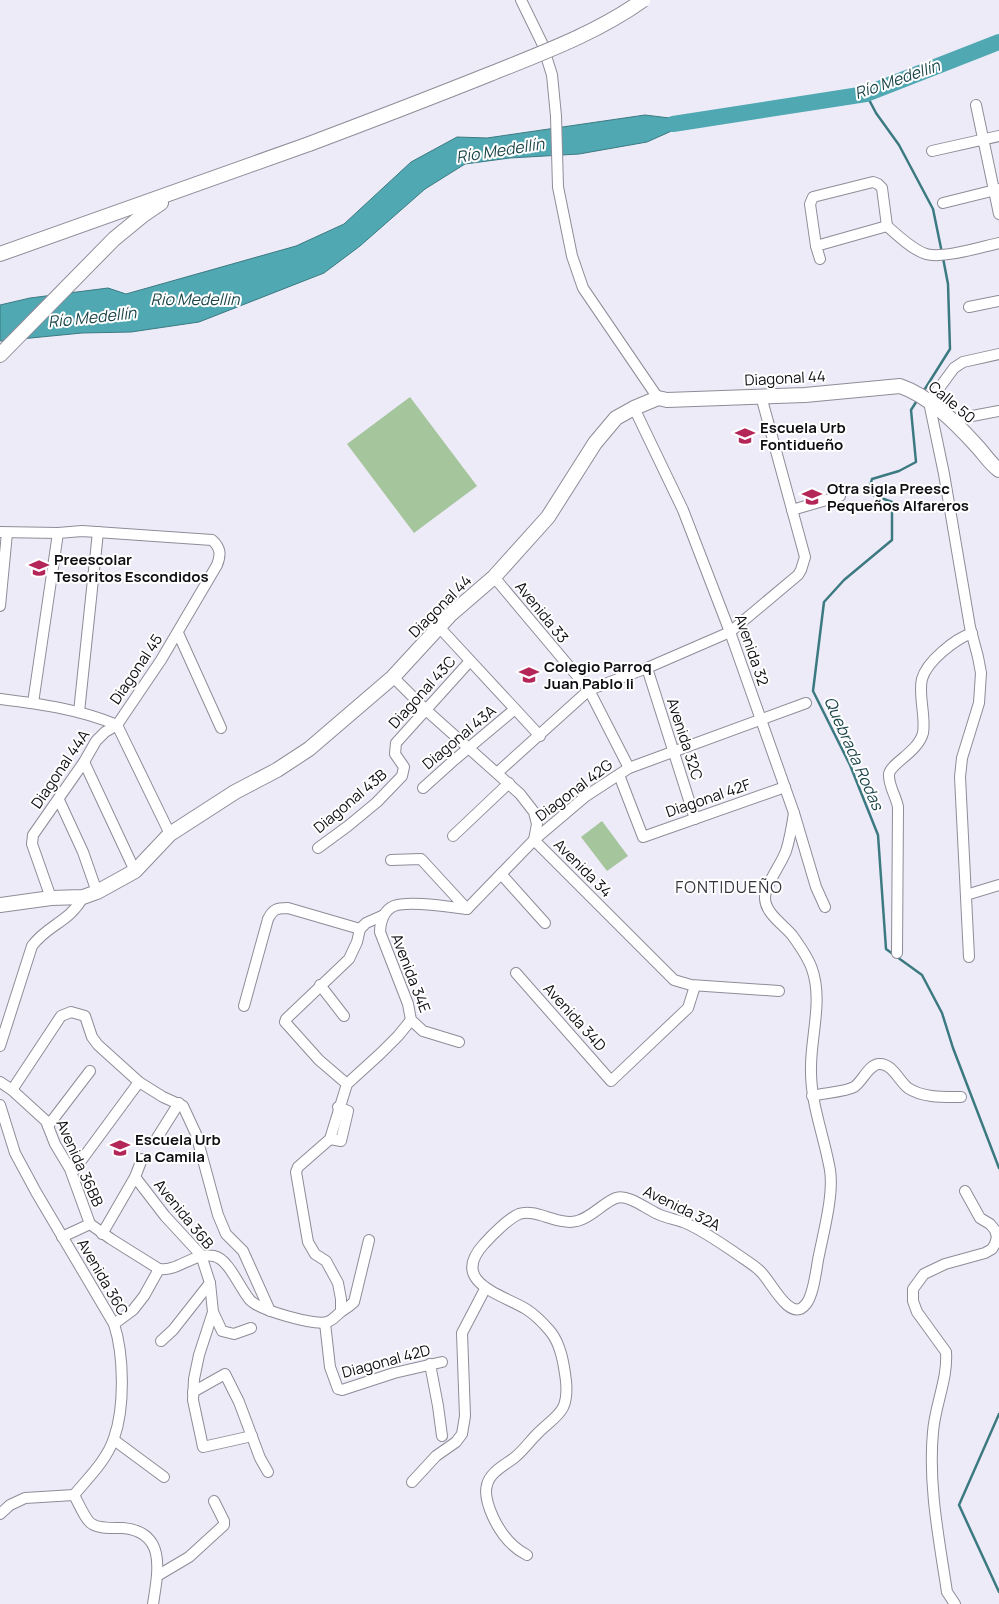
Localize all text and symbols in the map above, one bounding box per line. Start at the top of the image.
water label: Río Medellín [851,54,943,104]
water label: Río Medellín [454,132,546,168]
water label: Rio Medellin [151,288,240,310]
water label: Río Medellín [47,301,138,333]
street label: Diagonal 44 [744,365,826,391]
street label: Calle 50 [924,376,980,428]
place label: Escuela Urb Fontidueño [760,417,846,455]
school or university icon: Escuela Urb Fontidueño [734,425,756,447]
place label: Otra sigla Preesc Pequeños Alfareros [827,478,969,516]
school or university icon: Otra sigla Preesc Pequeños Alfareros [801,486,823,508]
place label: Preescolar Tesoritos Escondidos [54,549,209,587]
school or university icon: Preescolar Tesoritos Escondidos [28,557,50,579]
street label: Diagonal 44 [404,570,476,642]
street label: Avenida 33 [511,577,573,647]
street label: Avenida 32 [730,611,774,689]
street label: Diagonal 45 [105,630,167,708]
street label: Diagonal 43C [384,651,461,733]
place label: Colegio Parroq Juan Pablo Ii [544,656,652,694]
school or university icon: Colegio Parroq Juan Pablo Ii [518,664,540,686]
water label: Quebrada Rodas [819,693,890,815]
street label: Avenida 32C [662,695,708,783]
street label: Diagonal 43A [418,700,501,774]
street label: Diagonal 44A [26,725,94,813]
street label: Diagonal 42G [531,754,617,826]
street label: Diagonal 43B [309,764,391,838]
street label: Diagonal 42F [663,774,754,822]
street label: Avenida 34 [549,834,617,902]
district label: FONTIDUEÑO [675,876,783,898]
street label: Avenida 34E [386,930,436,1016]
street label: Avenida 34D [539,979,611,1055]
street label: Avenida 36BB [51,1116,109,1210]
place label: Escuela Urb La Camila [135,1129,221,1167]
school or university icon: Escuela Urb La Camila [109,1137,131,1159]
street label: Avenida 36B [149,1175,219,1253]
street label: Avenida 32A [640,1180,725,1236]
street label: Avenida 36C [72,1235,134,1320]
street label: Diagonal 42D [339,1339,433,1383]

